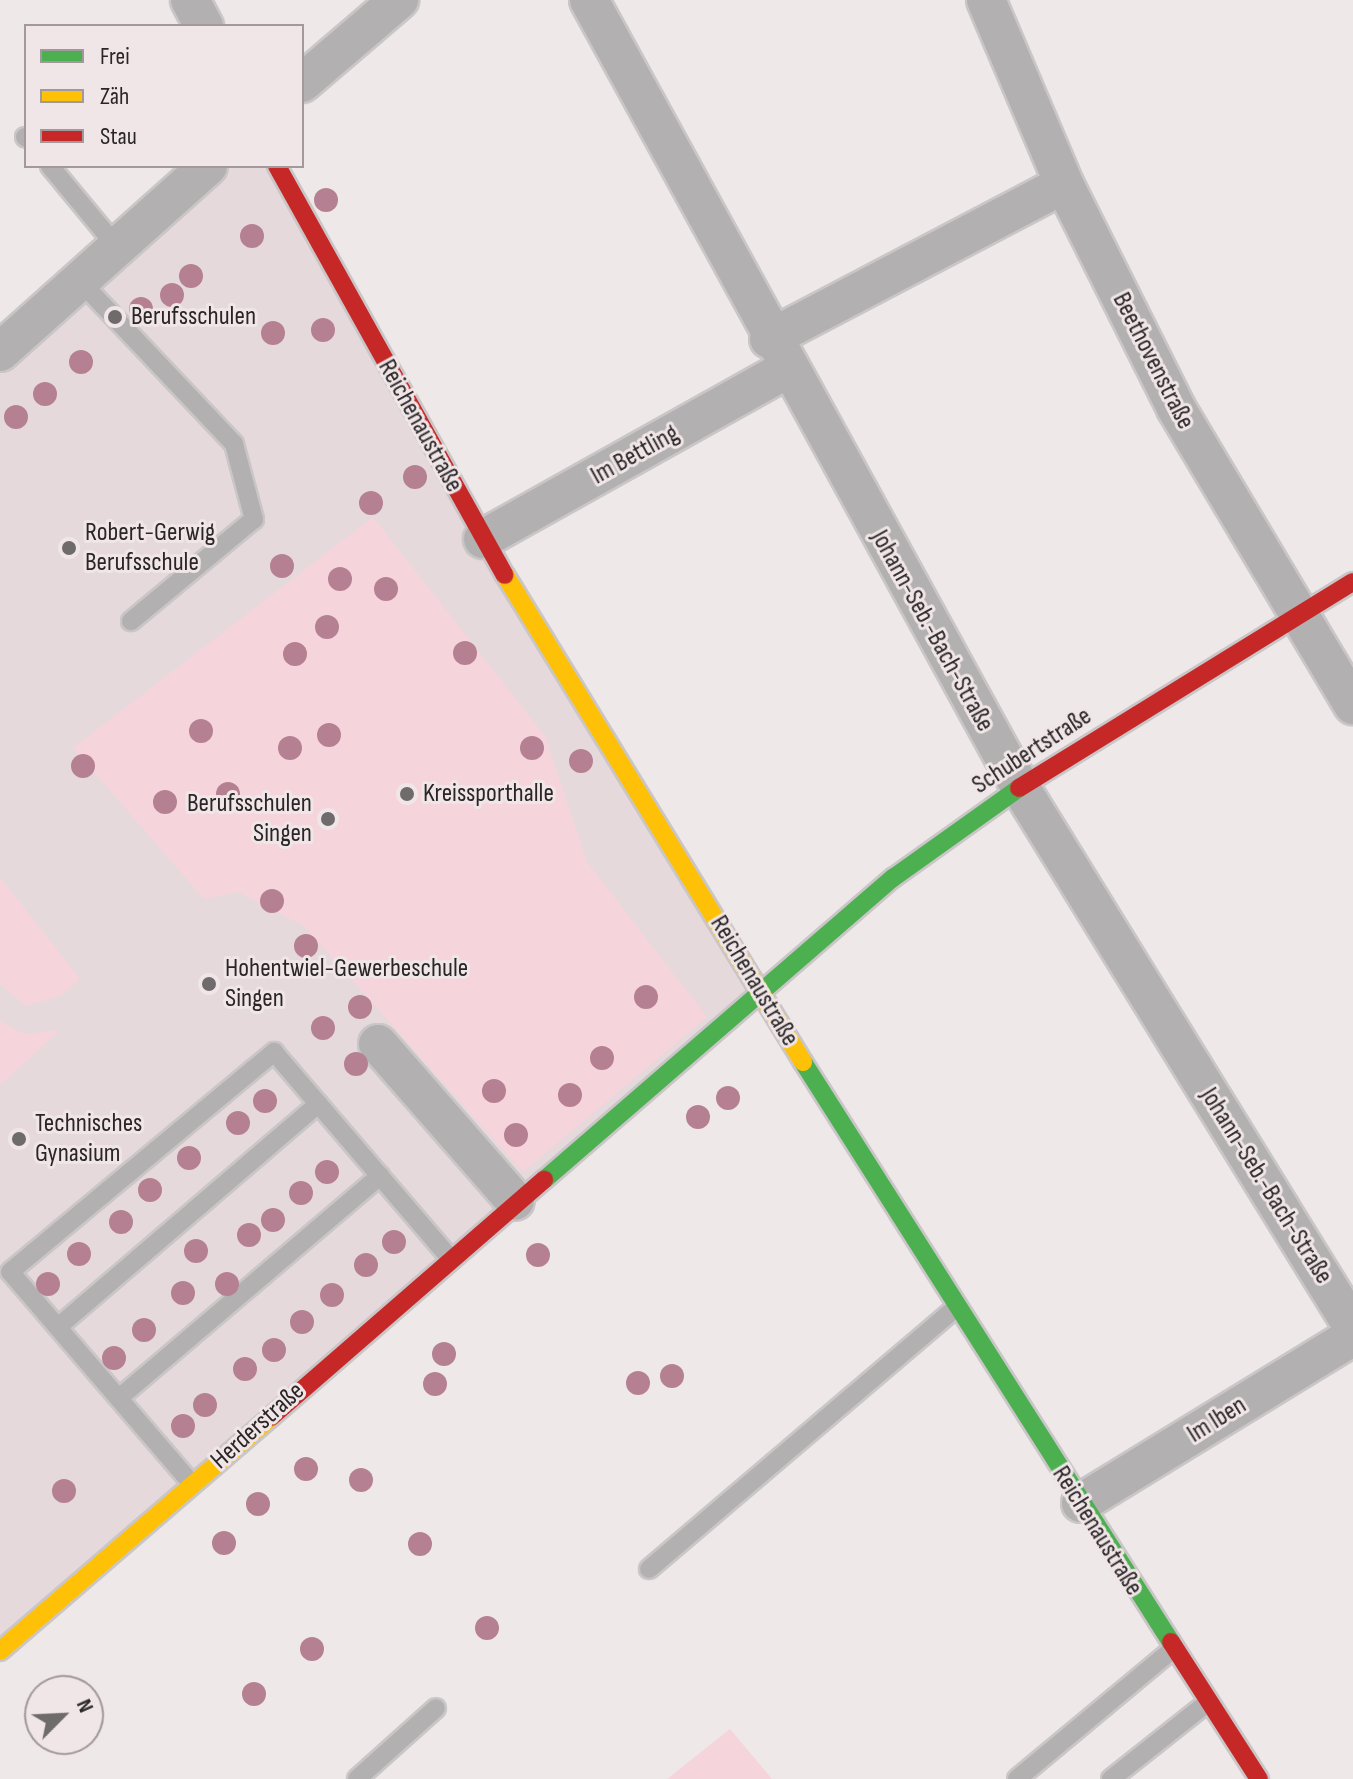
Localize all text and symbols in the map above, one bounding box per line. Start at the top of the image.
legend [24,24,304,168]
text: Frei [100,42,130,71]
text: Zäh [100,82,129,111]
text: Stau [100,122,137,151]
street label: Beethovenstraße [1105,287,1201,435]
place label: Berufsschulen [131,301,256,333]
marker: Berufsschulen [106,308,124,326]
street label: Reichenaustraße [371,354,469,498]
street label: Im Bettling [586,418,684,492]
place label: Robert-Gerwig Berufsschule [85,517,215,578]
street label: Johann-Seb.-Bach-Straße [864,525,1000,737]
marker: Robert-Gerwig Berufsschule [60,539,78,557]
street label: Schubertstraße [966,701,1098,801]
place label: Kreissporthalle [423,778,554,810]
marker: Kreissporthalle [398,785,416,803]
place label: Berufsschulen Singen [187,788,312,850]
marker: Berufsschulen Singen [319,810,337,828]
street label: Reichenaustraße [703,910,805,1052]
place label: Hohentwiel-Gewerbeschule Singen [225,953,468,1014]
marker: Hohentwiel-Gewerbeschule Singen [200,975,218,993]
street label: Johann-Seb.-Bach-Straße [1193,1082,1339,1290]
place label: Technisches Gynasium [35,1108,142,1170]
marker: Technisches Gynasium [10,1130,28,1148]
street label: Herderstraße [205,1376,311,1476]
street label: Im Iben [1182,1390,1252,1450]
street label: Reichenaustraße [1045,1461,1149,1601]
north arrow [24,1675,104,1755]
text: N [70,1695,99,1717]

